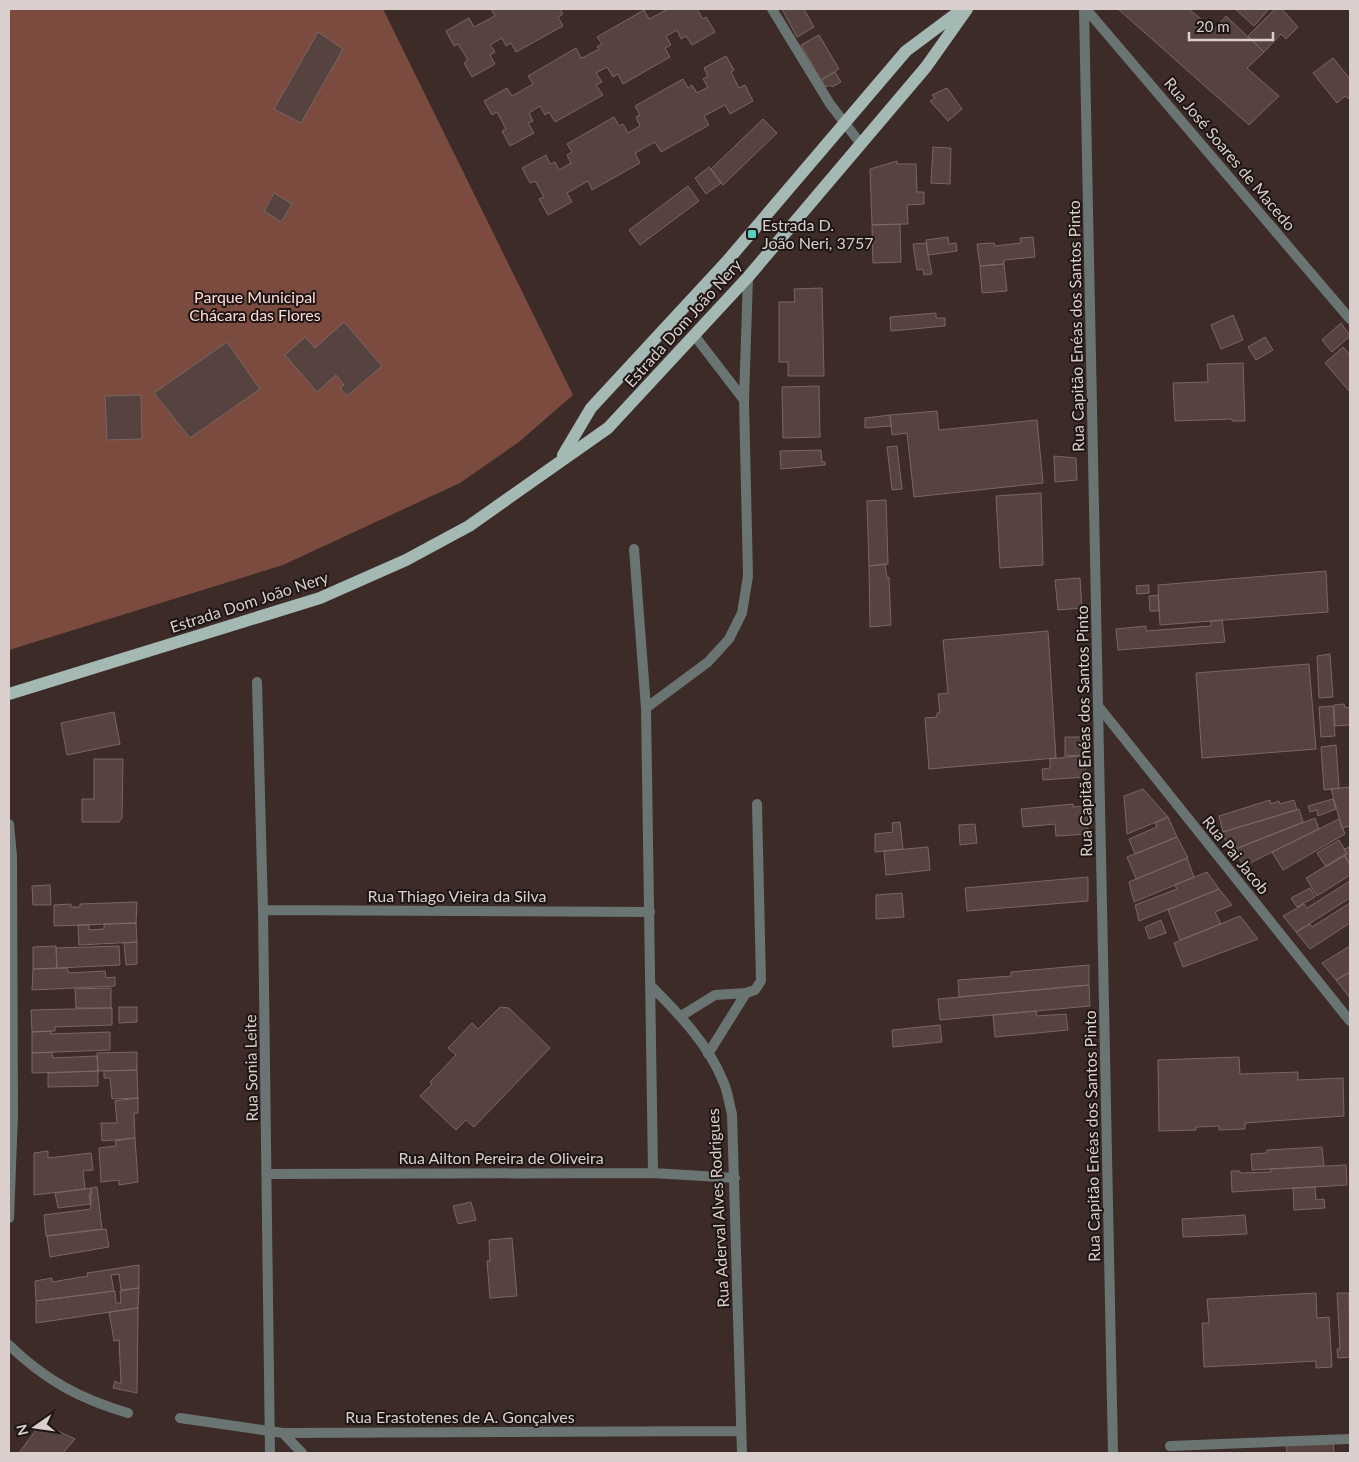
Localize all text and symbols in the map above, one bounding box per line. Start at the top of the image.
scale bar [1189,10,1273,42]
text: 20 m [1196,17,1230,35]
street label: Rua José Soares de Macedo [1161,73,1300,234]
street label: Rua Capitão Enéas dos Santos Pinto [1064,200,1087,452]
place label: Estrada D. João Neri, 3757 [762,215,874,252]
marker: Estrada D. João Neri, 3757 [746,228,758,240]
street label: Estrada Dom João Nery [620,254,746,391]
park label: Parque Municipal Chácara das Flores [189,287,321,324]
street label: Estrada Dom João Nery [167,567,331,636]
street label: Rua Capitão Enéas dos Santos Pinto [1072,605,1095,857]
street label: Rua Pai Jacob [1199,812,1274,898]
street label: Rua Thiago Vieira da Silva [368,886,546,905]
street label: Rua Capitão Enéas dos Santos Pinto [1080,1010,1103,1262]
street label: Rua Sonia Leite [240,1014,261,1122]
street label: Rua Aderval Alves Rodrigues [703,1108,732,1308]
street label: Rua Ailton Pereira de Oliveira [398,1148,604,1167]
north arrow [10,1402,60,1452]
street label: Rua Erastotenes de A. Gonçalves [345,1407,575,1426]
text: N [12,1423,31,1437]

